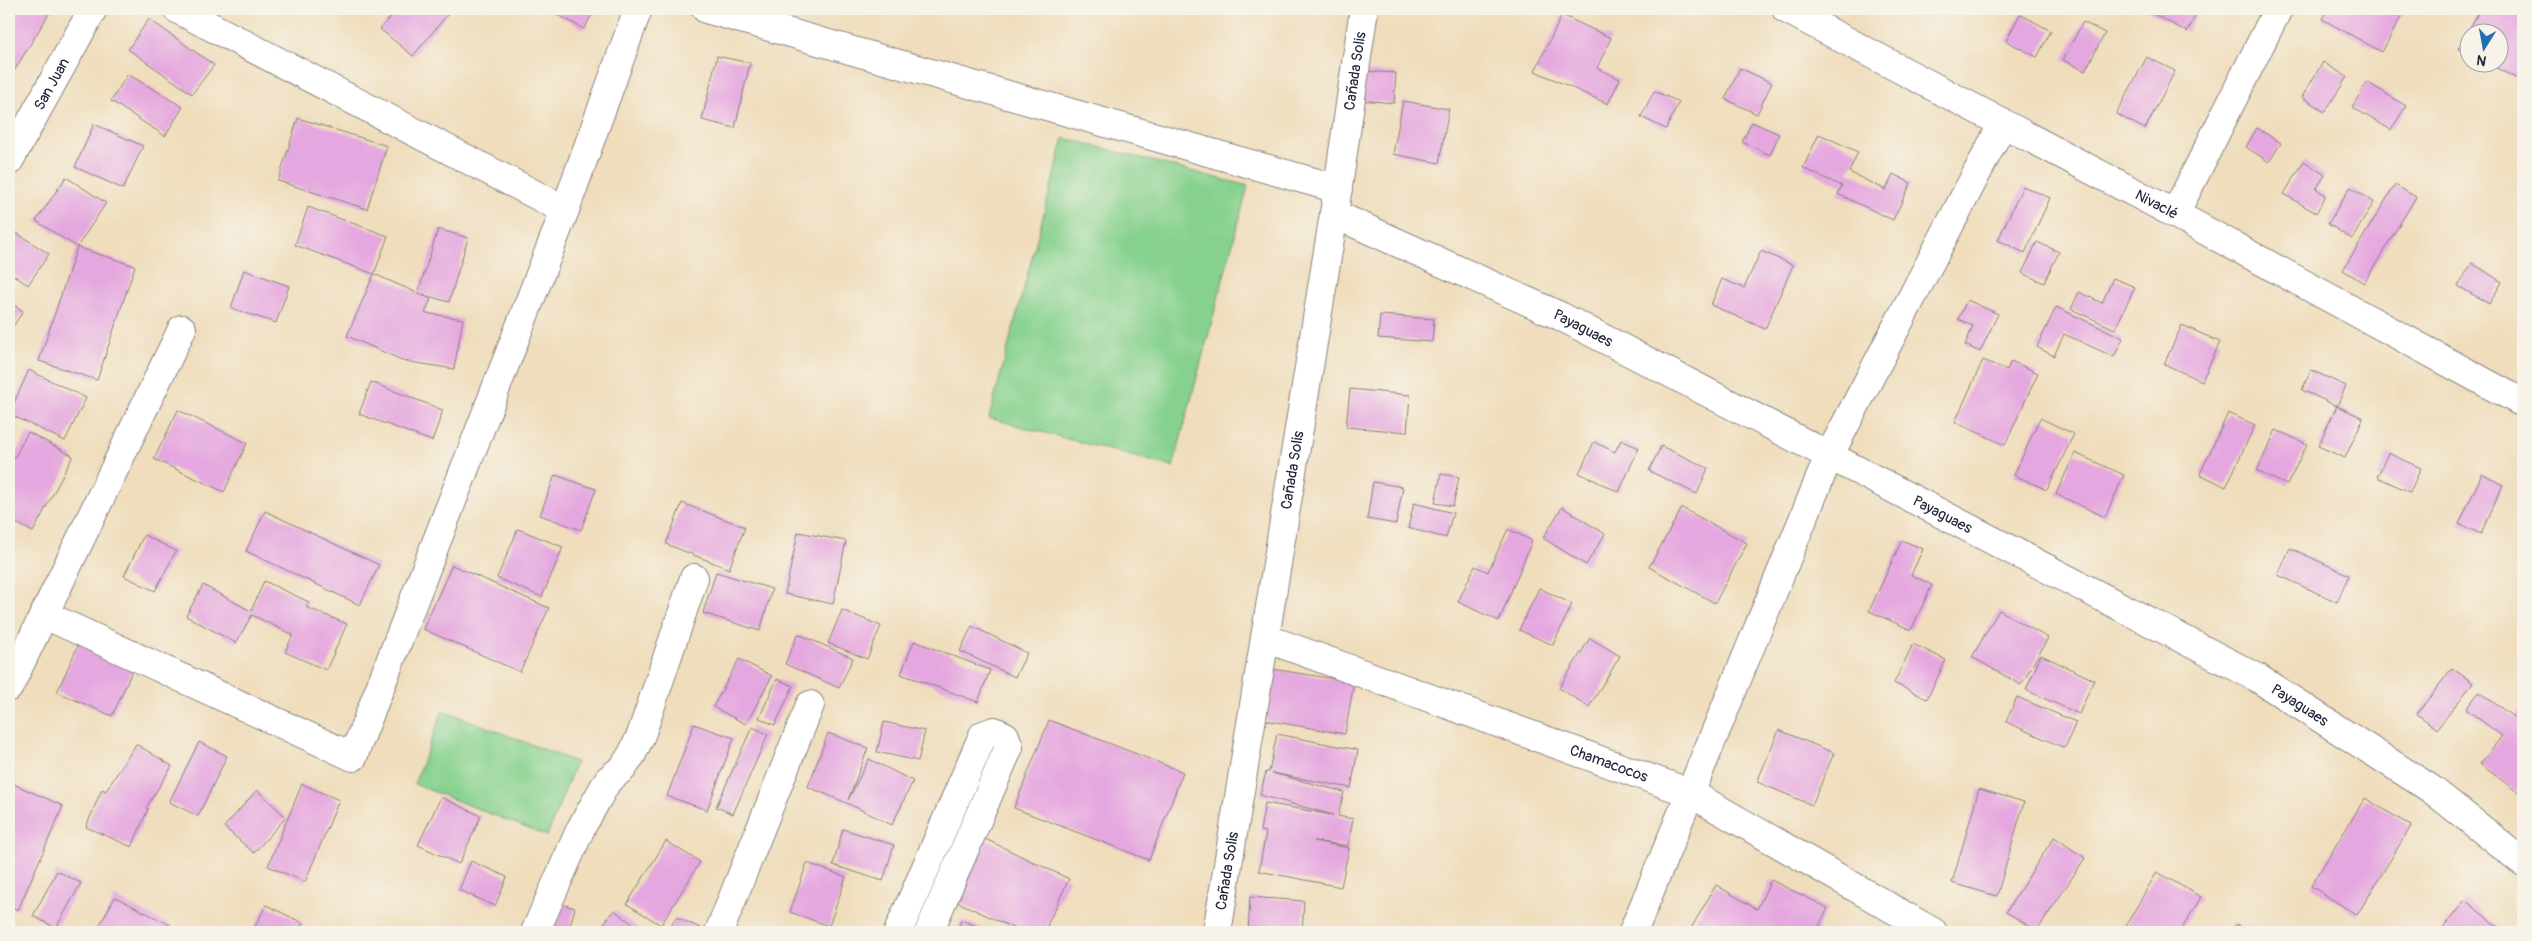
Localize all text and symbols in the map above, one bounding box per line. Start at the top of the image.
north arrow [2460,22,2510,72]
street label: Cañada Solis [1340,30,1370,112]
text: N [2475,51,2488,70]
street label: San Juan [30,55,74,113]
street label: Nivaclé [2132,185,2182,224]
street label: Payaguaes [1551,305,1616,351]
street label: Cañada Solis [1277,429,1308,511]
street label: Payaguaes [1910,491,1976,538]
street label: Payaguaes [2268,680,2332,731]
street label: Chamacocos [1567,740,1651,786]
street label: Cañada Solis [1211,830,1243,911]

